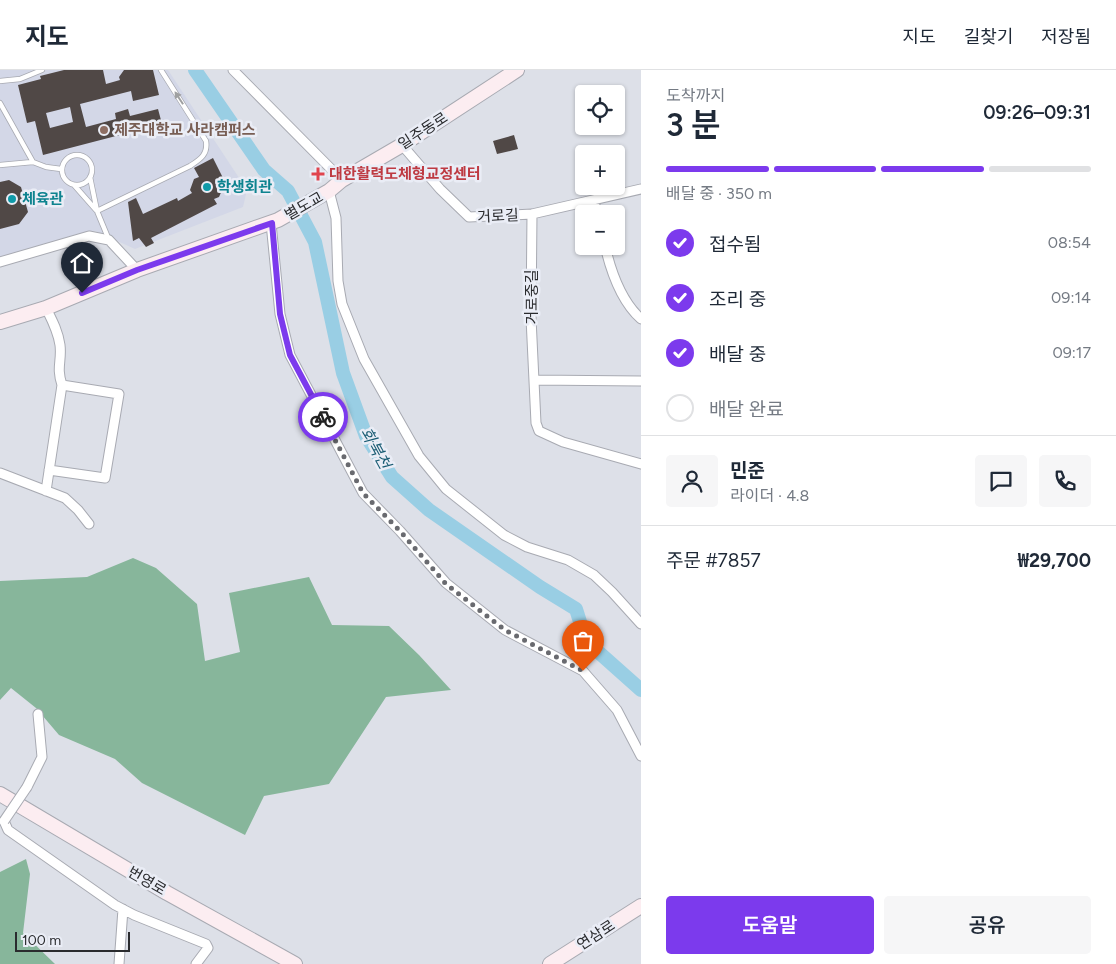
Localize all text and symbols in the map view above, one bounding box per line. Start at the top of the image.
text: 지도 [25,22,69,51]
text: 지도 [903,26,936,48]
text: 길찾기 [964,26,1013,48]
text: 저장됨 [1041,26,1091,48]
map controls [575,85,625,255]
button: locate [575,85,625,135]
text: 도착까지 [666,86,725,105]
one-way arrow [174,92,184,105]
text: 09:26–09:31 [983,101,1091,124]
text: 3 분 [666,106,721,144]
street label: 일주동로 [395,108,451,154]
place label: 제주대학교 사라캠퍼스 [114,121,256,139]
marker: 제주대학교 사라캠퍼스 [98,124,110,136]
button: + [575,145,625,195]
place label: 대한활력도체형교정센터 [329,165,481,183]
marker: 대한활력도체형교정센터 [311,167,325,181]
place label: 학생회관 [217,178,272,196]
marker: 학생회관 [201,181,213,193]
text: 배달 중 · 350 m [666,184,772,203]
street label: 별도교 [282,188,326,224]
place label: 체육관 [22,190,64,208]
marker: 체육관 [6,193,18,205]
button: − [575,205,625,255]
street label: 거로길 [477,206,519,226]
icon: check [666,229,694,257]
text: 접수됨 [709,233,761,256]
text: 08:54 [1048,233,1091,252]
pin [61,242,103,293]
icon: home [68,249,96,277]
street label: 거로중길 [523,269,541,325]
icon: check [666,284,694,312]
text: 조리 중 [709,288,766,311]
text: 09:14 [1051,288,1091,307]
icon: check [666,339,694,367]
text: 배달 중 [709,343,766,366]
text: 09:17 [1052,343,1091,362]
courier [298,392,348,442]
text: 배달 완료 [709,398,784,421]
icon: bike [309,403,337,431]
water label: 화북천 [357,424,396,474]
button: person [666,455,718,507]
button: chat [975,455,1027,507]
button: phone [1039,455,1091,507]
text: 민준 [730,459,765,482]
text: 라이더 · 4.8 [730,486,809,505]
text: 주문 #7857 [666,549,761,572]
text: ₩29,700 [1018,549,1091,572]
pin [562,620,604,671]
icon: bag [569,627,597,655]
street label: 번영로 [125,863,169,899]
button: 도움말 [666,896,874,954]
button: 공유 [884,896,1091,954]
street label: 연삼로 [574,916,618,954]
scale bar [15,929,130,952]
text: 100 m [22,932,61,949]

